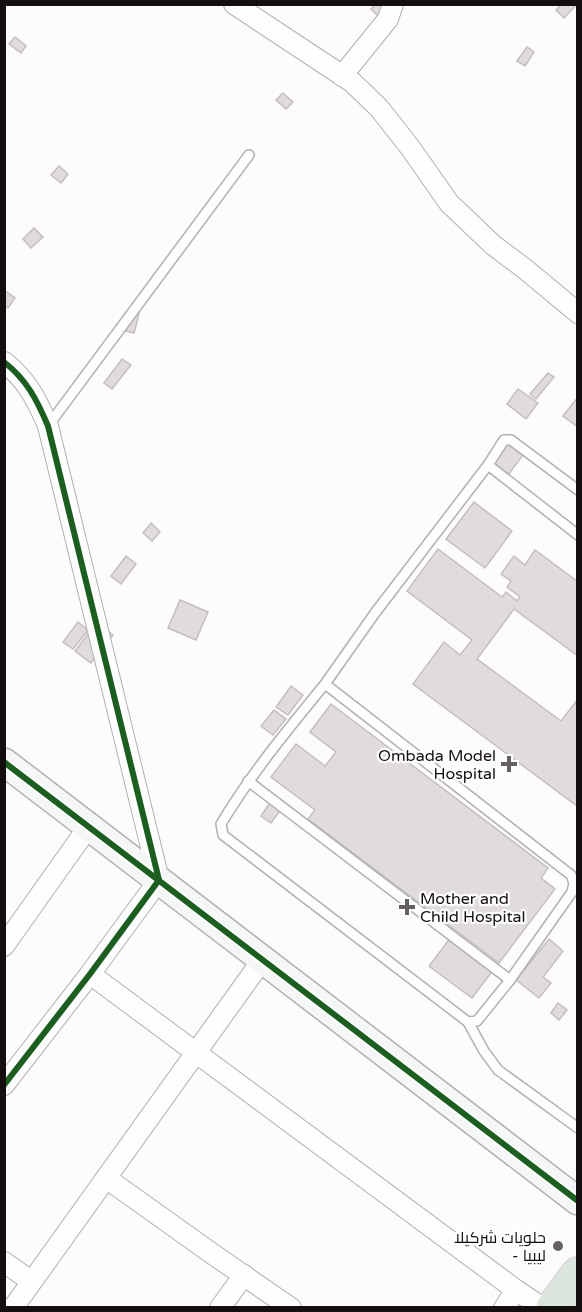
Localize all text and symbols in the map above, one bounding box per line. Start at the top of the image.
place label: Ombada Model Hospital [378,746,496,784]
marker: Ombada Model Hospital [500,755,518,773]
place label: Mother and Child Hospital [420,889,526,927]
marker: Mother and Child Hospital [398,898,416,916]
place label: حلويات شركيلا - ليبيا [454,1228,546,1266]
marker: حلويات شركيلا - ليبيا [551,1239,565,1253]

